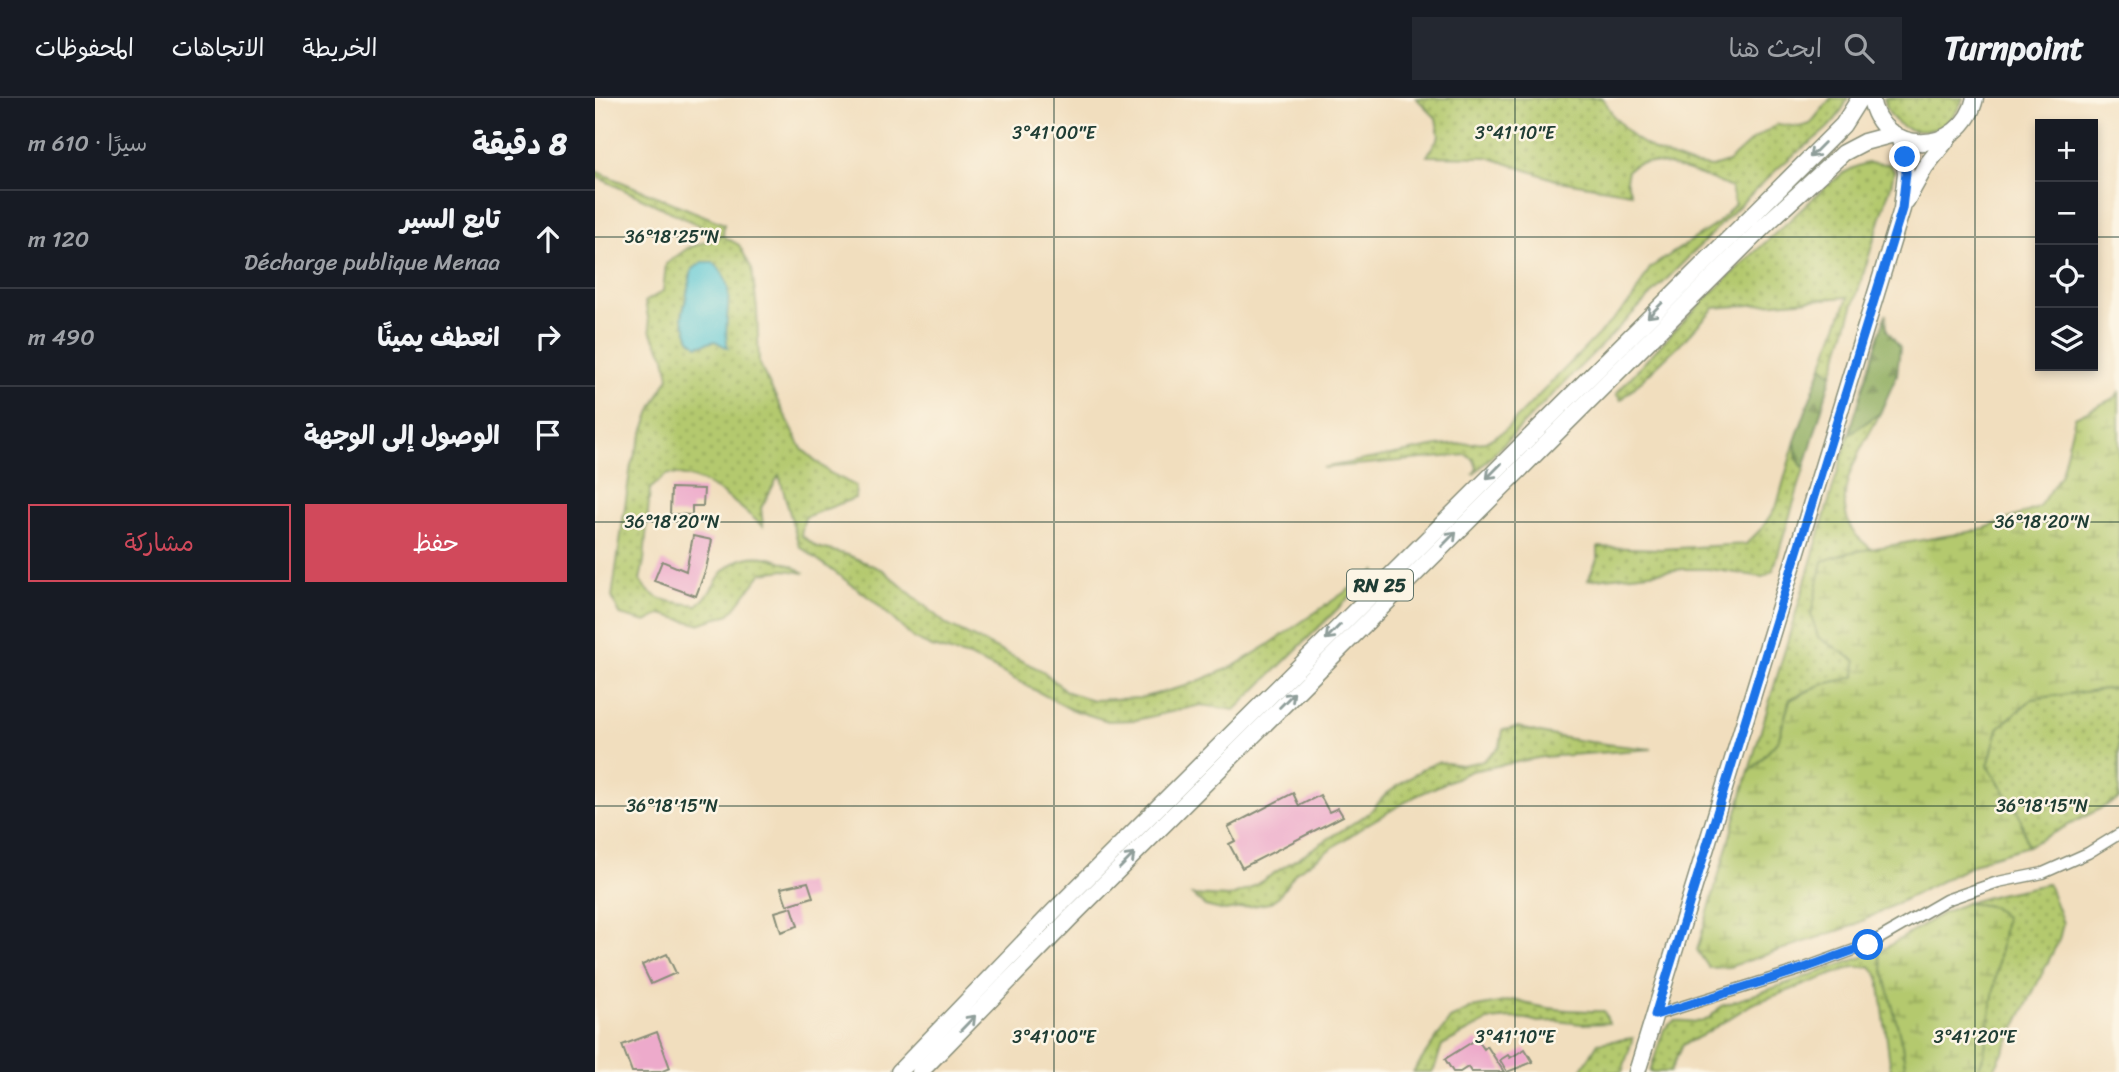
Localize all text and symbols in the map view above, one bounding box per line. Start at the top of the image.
search box [1412,17,1902,80]
text: Turnpoint [1944,19,2084,77]
text: ابحث هنا [1728,25,1822,71]
text: المحفوظات [35,27,134,69]
text: الاتجاهات [172,27,265,69]
text: الخريطة [303,27,377,69]
icon: search [1840,29,1878,67]
text: 8 دقيقة [472,117,567,171]
text: 3°41'00"E [1012,117,1097,149]
text: 3°41'10"E [1475,117,1556,149]
map controls [2035,119,2098,371]
button: + [2035,119,2098,182]
text: سيرًا · 610 m [28,123,147,164]
route end [1889,141,1920,172]
one-way arrow [1809,142,1826,159]
button: − [2035,182,2098,245]
text: تابع السير [401,196,500,242]
text: 120 m [28,219,89,260]
icon: ahead [529,220,567,258]
text: 36°18'25"N [625,221,720,253]
text: Décharge publique Menaa [244,242,500,283]
button: locate [2035,245,2098,308]
one-way arrow [1647,302,1664,319]
button: layers [2035,308,2098,371]
text: انعطف يمينًا [377,314,500,360]
text: 490 m [28,317,95,358]
icon: right [529,318,567,356]
text: الوصول إلى الوجهة [304,412,500,458]
icon: arrive [529,416,567,454]
one-way arrow [1486,462,1503,479]
button: مشاركة [28,504,291,582]
button: حفظ [305,504,567,582]
text: 36°18'20"N [625,506,720,538]
text: 36°18'20"N [1995,506,2090,538]
one-way arrow [1440,531,1457,548]
road number: RN 25 [1347,570,1413,600]
one-way arrow [1324,623,1341,640]
one-way arrow [1279,691,1296,708]
text: 36°18'15"N [626,790,718,822]
text: 36°18'15"N [1996,790,2088,822]
one-way arrow [1118,852,1135,869]
route start [1852,929,1883,960]
one-way arrow [959,1015,976,1032]
text: 3°41'00"E [1012,1021,1097,1053]
text: 3°41'10"E [1475,1021,1556,1053]
text: 3°41'20"E [1934,1021,2017,1053]

